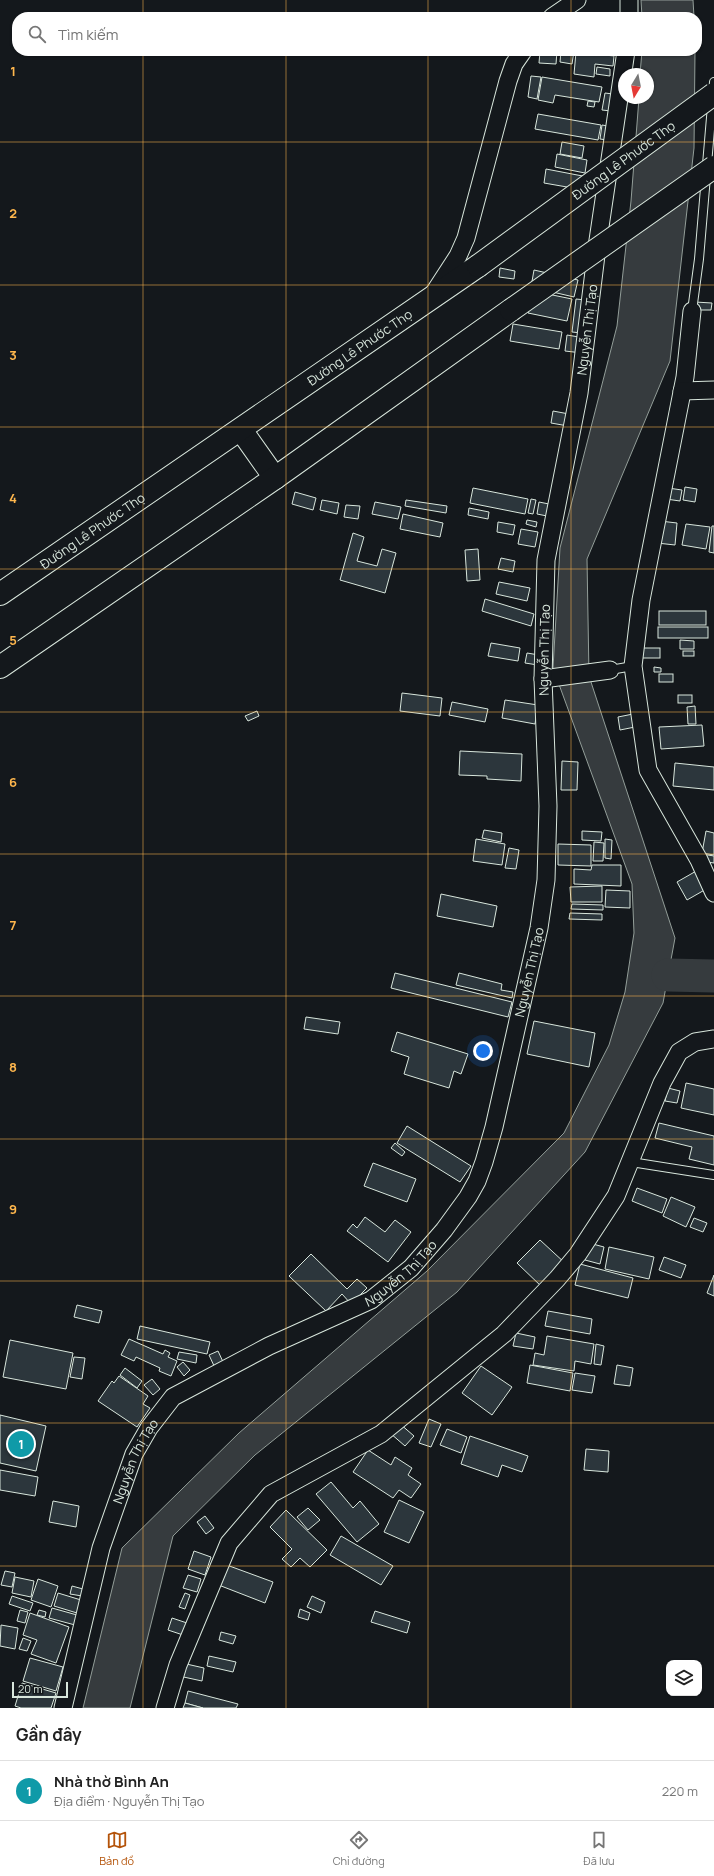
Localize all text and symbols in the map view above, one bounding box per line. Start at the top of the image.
search box [12,12,702,56]
icon: search [26,23,48,45]
text: Tìm kiếm [58,24,118,45]
text: 1 [10,62,16,80]
north arrow [618,68,654,104]
street label: Đường Lê Phước Thọ [568,116,679,204]
text: 2 [9,204,17,222]
street label: Nguyễn Thị Tạo [572,283,601,376]
street label: Đường Lê Phước Thọ [304,305,416,390]
text: 3 [9,346,17,364]
street label: Đường Lê Phước Thọ [36,488,149,573]
text: 4 [9,489,17,507]
street label: Nguyễn Thị Tạo [534,604,554,696]
text: 5 [9,631,17,649]
text: 6 [9,773,17,791]
text: 7 [10,916,17,934]
street label: Nguyễn Thị Tạo [510,925,548,1019]
your location [473,1041,493,1061]
text: 8 [9,1058,17,1076]
text: 9 [9,1200,17,1218]
street label: Nguyễn Thị Tạo [362,1236,441,1311]
street label: Nguyễn Thị Tạo [108,1415,162,1506]
pin: 1 [8,1429,34,1459]
map controls [666,1660,702,1696]
button: layers [666,1660,702,1696]
scale bar [12,1680,68,1699]
text: 20 m [18,1681,43,1696]
text: Gần đây [16,1723,82,1746]
text: Nhà thờ Bình An [54,1771,169,1792]
text: 1 [26,1782,32,1800]
text: 220 m [662,1782,698,1800]
text: Địa điểm · Nguyễn Thị Tạo [54,1792,204,1810]
tab: Bản đồ [99,1829,134,1868]
tab: Chỉ đường [333,1829,385,1868]
tab: Đã lưu [583,1829,615,1868]

